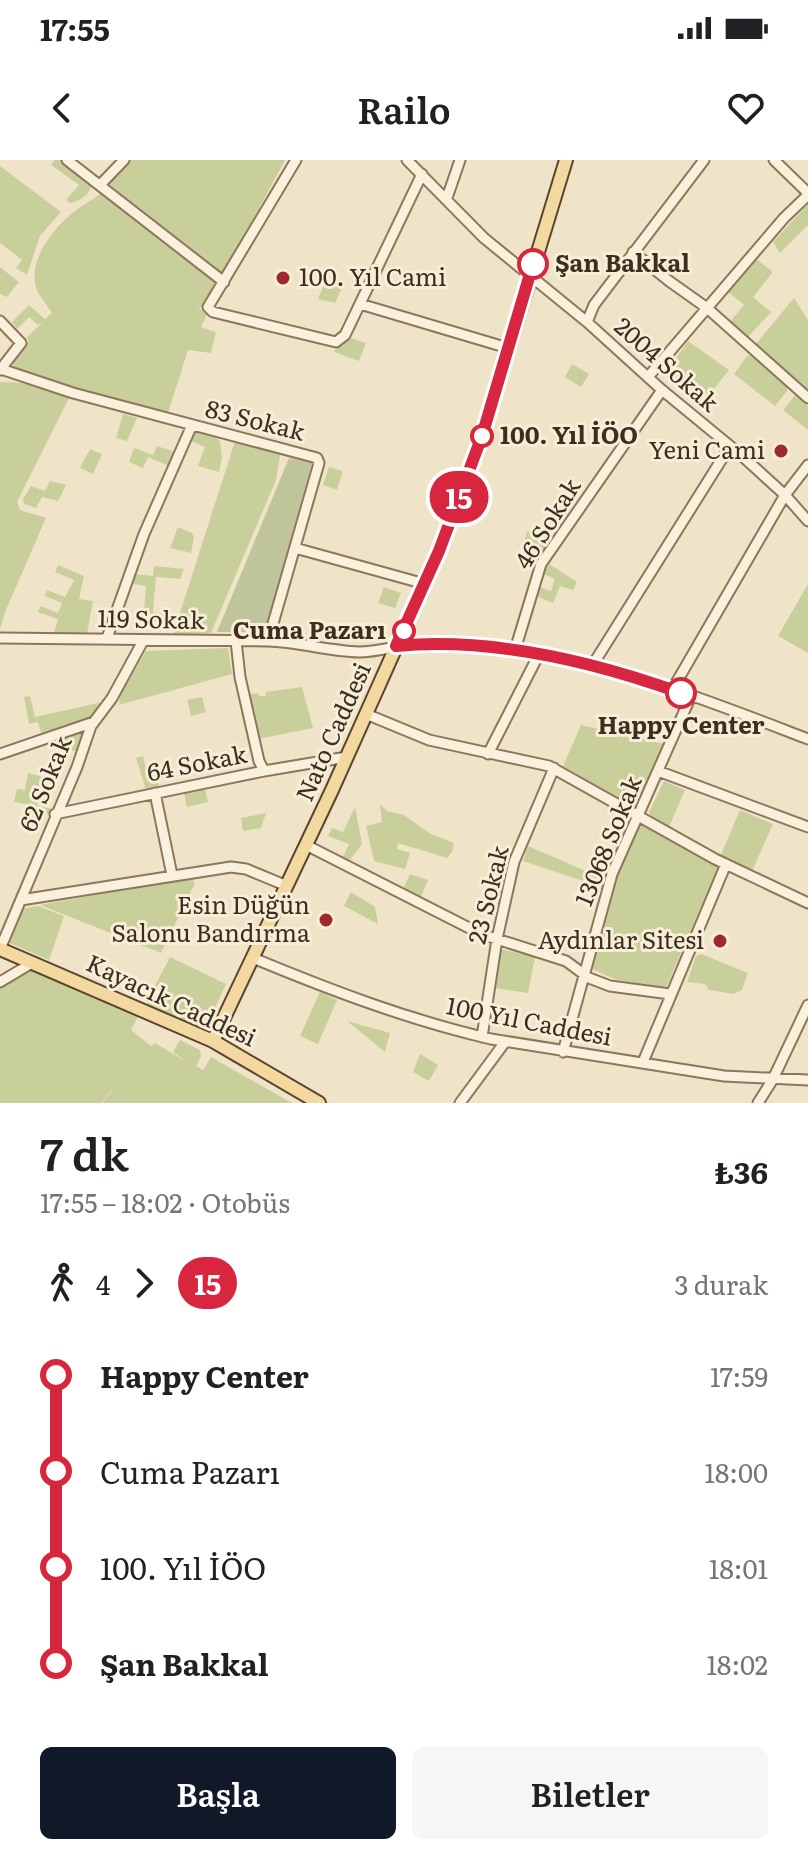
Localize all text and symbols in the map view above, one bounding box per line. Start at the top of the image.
text: 17:55 [40,6,110,50]
text: Railo [357,82,451,135]
icon: back [40,86,84,130]
icon: heart [724,86,768,130]
place label: Şan Bakkal [555,244,690,279]
marker: Şan Bakkal [518,249,548,279]
place label: 100. Yıl Cami [299,258,446,293]
marker: 100. Yıl Cami [274,269,292,287]
street label: 2004 Sokak [608,308,728,419]
street label: 83 Sokak [202,389,309,448]
place label: 100. Yıl İÖO [500,416,638,451]
marker: 100. Yıl İÖO [471,425,493,447]
place label: Yeni Cami [649,431,765,466]
marker: Yeni Cami [772,442,790,460]
street label: 46 Sokak [504,470,588,575]
line badge: 15 [423,471,495,523]
text: 15 [446,476,472,518]
street label: 119 Sokak [97,599,205,636]
place label: Cuma Pazarı [233,611,386,646]
marker: Cuma Pazarı [393,620,415,642]
street label: Nato Caddesi [285,656,378,806]
marker: Happy Center [666,678,696,708]
place label: Happy Center [597,706,765,741]
street label: 62 Sokak [9,730,79,836]
street label: 64 Sokak [144,735,250,788]
street label: 13068 Sokak [565,769,649,911]
street label: 23 Sokak [457,841,516,947]
place label: Esin Düğün Salonu Bandırma [112,886,310,949]
marker: Esin Düğün Salonu Bandırma [317,911,335,929]
place label: Aydınlar Sitesi [538,921,704,956]
marker: Aydınlar Sitesi [711,932,729,950]
street label: Kayacık Caddesi [81,944,263,1054]
street label: 100 Yıl Caddesi [444,986,615,1053]
text: 7 dk [40,1119,129,1185]
text: ₺36 [714,1149,768,1193]
text: 17:55 – 18:02 · Otobüs [40,1182,290,1221]
icon: walk [40,1261,84,1305]
icon: forward [122,1261,166,1305]
text: 15 [194,1262,221,1304]
text: 4 [96,1264,110,1303]
text: 3 durak [675,1264,768,1303]
text: Happy Center [100,1353,309,1397]
text: 17:59 [710,1356,768,1395]
text: Cuma Pazarı [100,1449,280,1493]
text: 18:00 [704,1452,768,1491]
text: 100. Yıl İÖO [100,1545,266,1589]
text: 18:01 [709,1548,768,1587]
text: Şan Bakkal [100,1641,269,1685]
text: 18:02 [706,1644,768,1683]
button: Başla [40,1747,396,1839]
button: Biletler [412,1747,768,1839]

